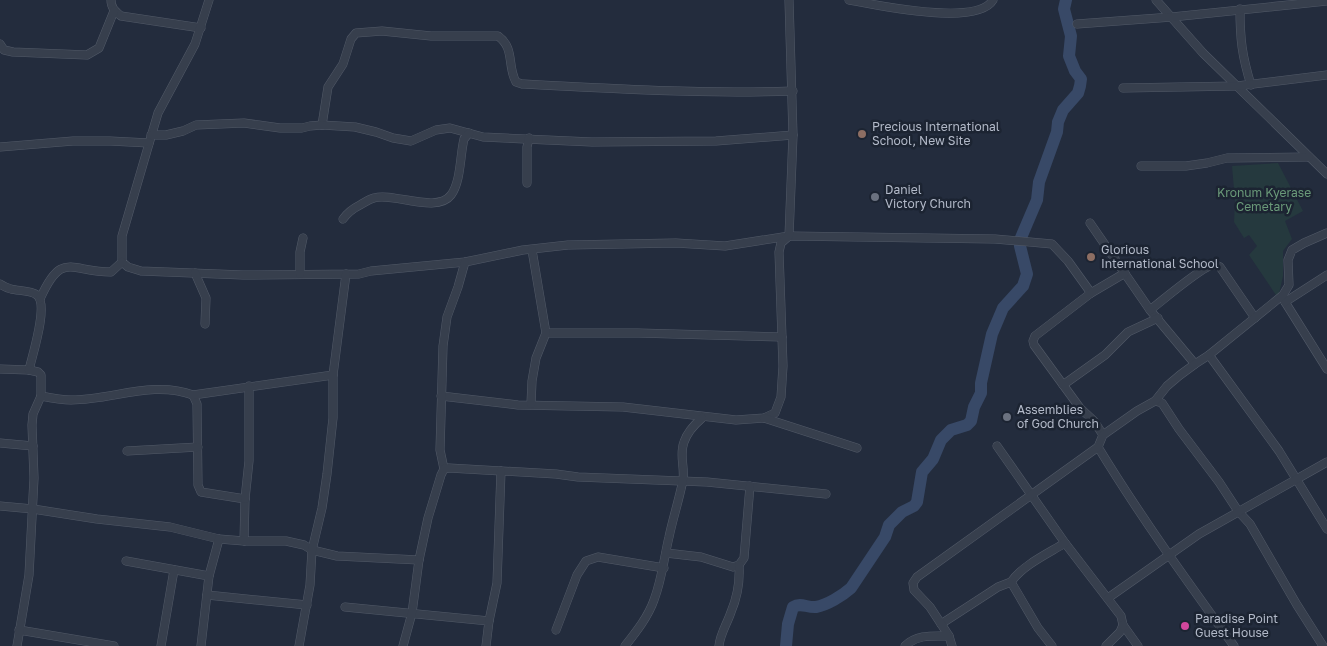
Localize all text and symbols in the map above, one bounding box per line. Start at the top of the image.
place label: Precious International School, New Site [872,119,1000,148]
marker: Precious International School, New Site [856,128,868,140]
place label: Daniel Victory Church [885,182,971,211]
park label: Kronum Kyerase Cemetary [1217,185,1311,214]
marker: Daniel Victory Church [869,191,881,203]
place label: Glorious International School [1101,242,1219,271]
marker: Glorious International School [1085,251,1097,263]
place label: Assemblies of God Church [1017,402,1099,431]
marker: Assemblies of God Church [1001,411,1013,423]
place label: Paradise Point Guest House [1195,611,1278,640]
marker: Paradise Point Guest House [1179,620,1191,632]

